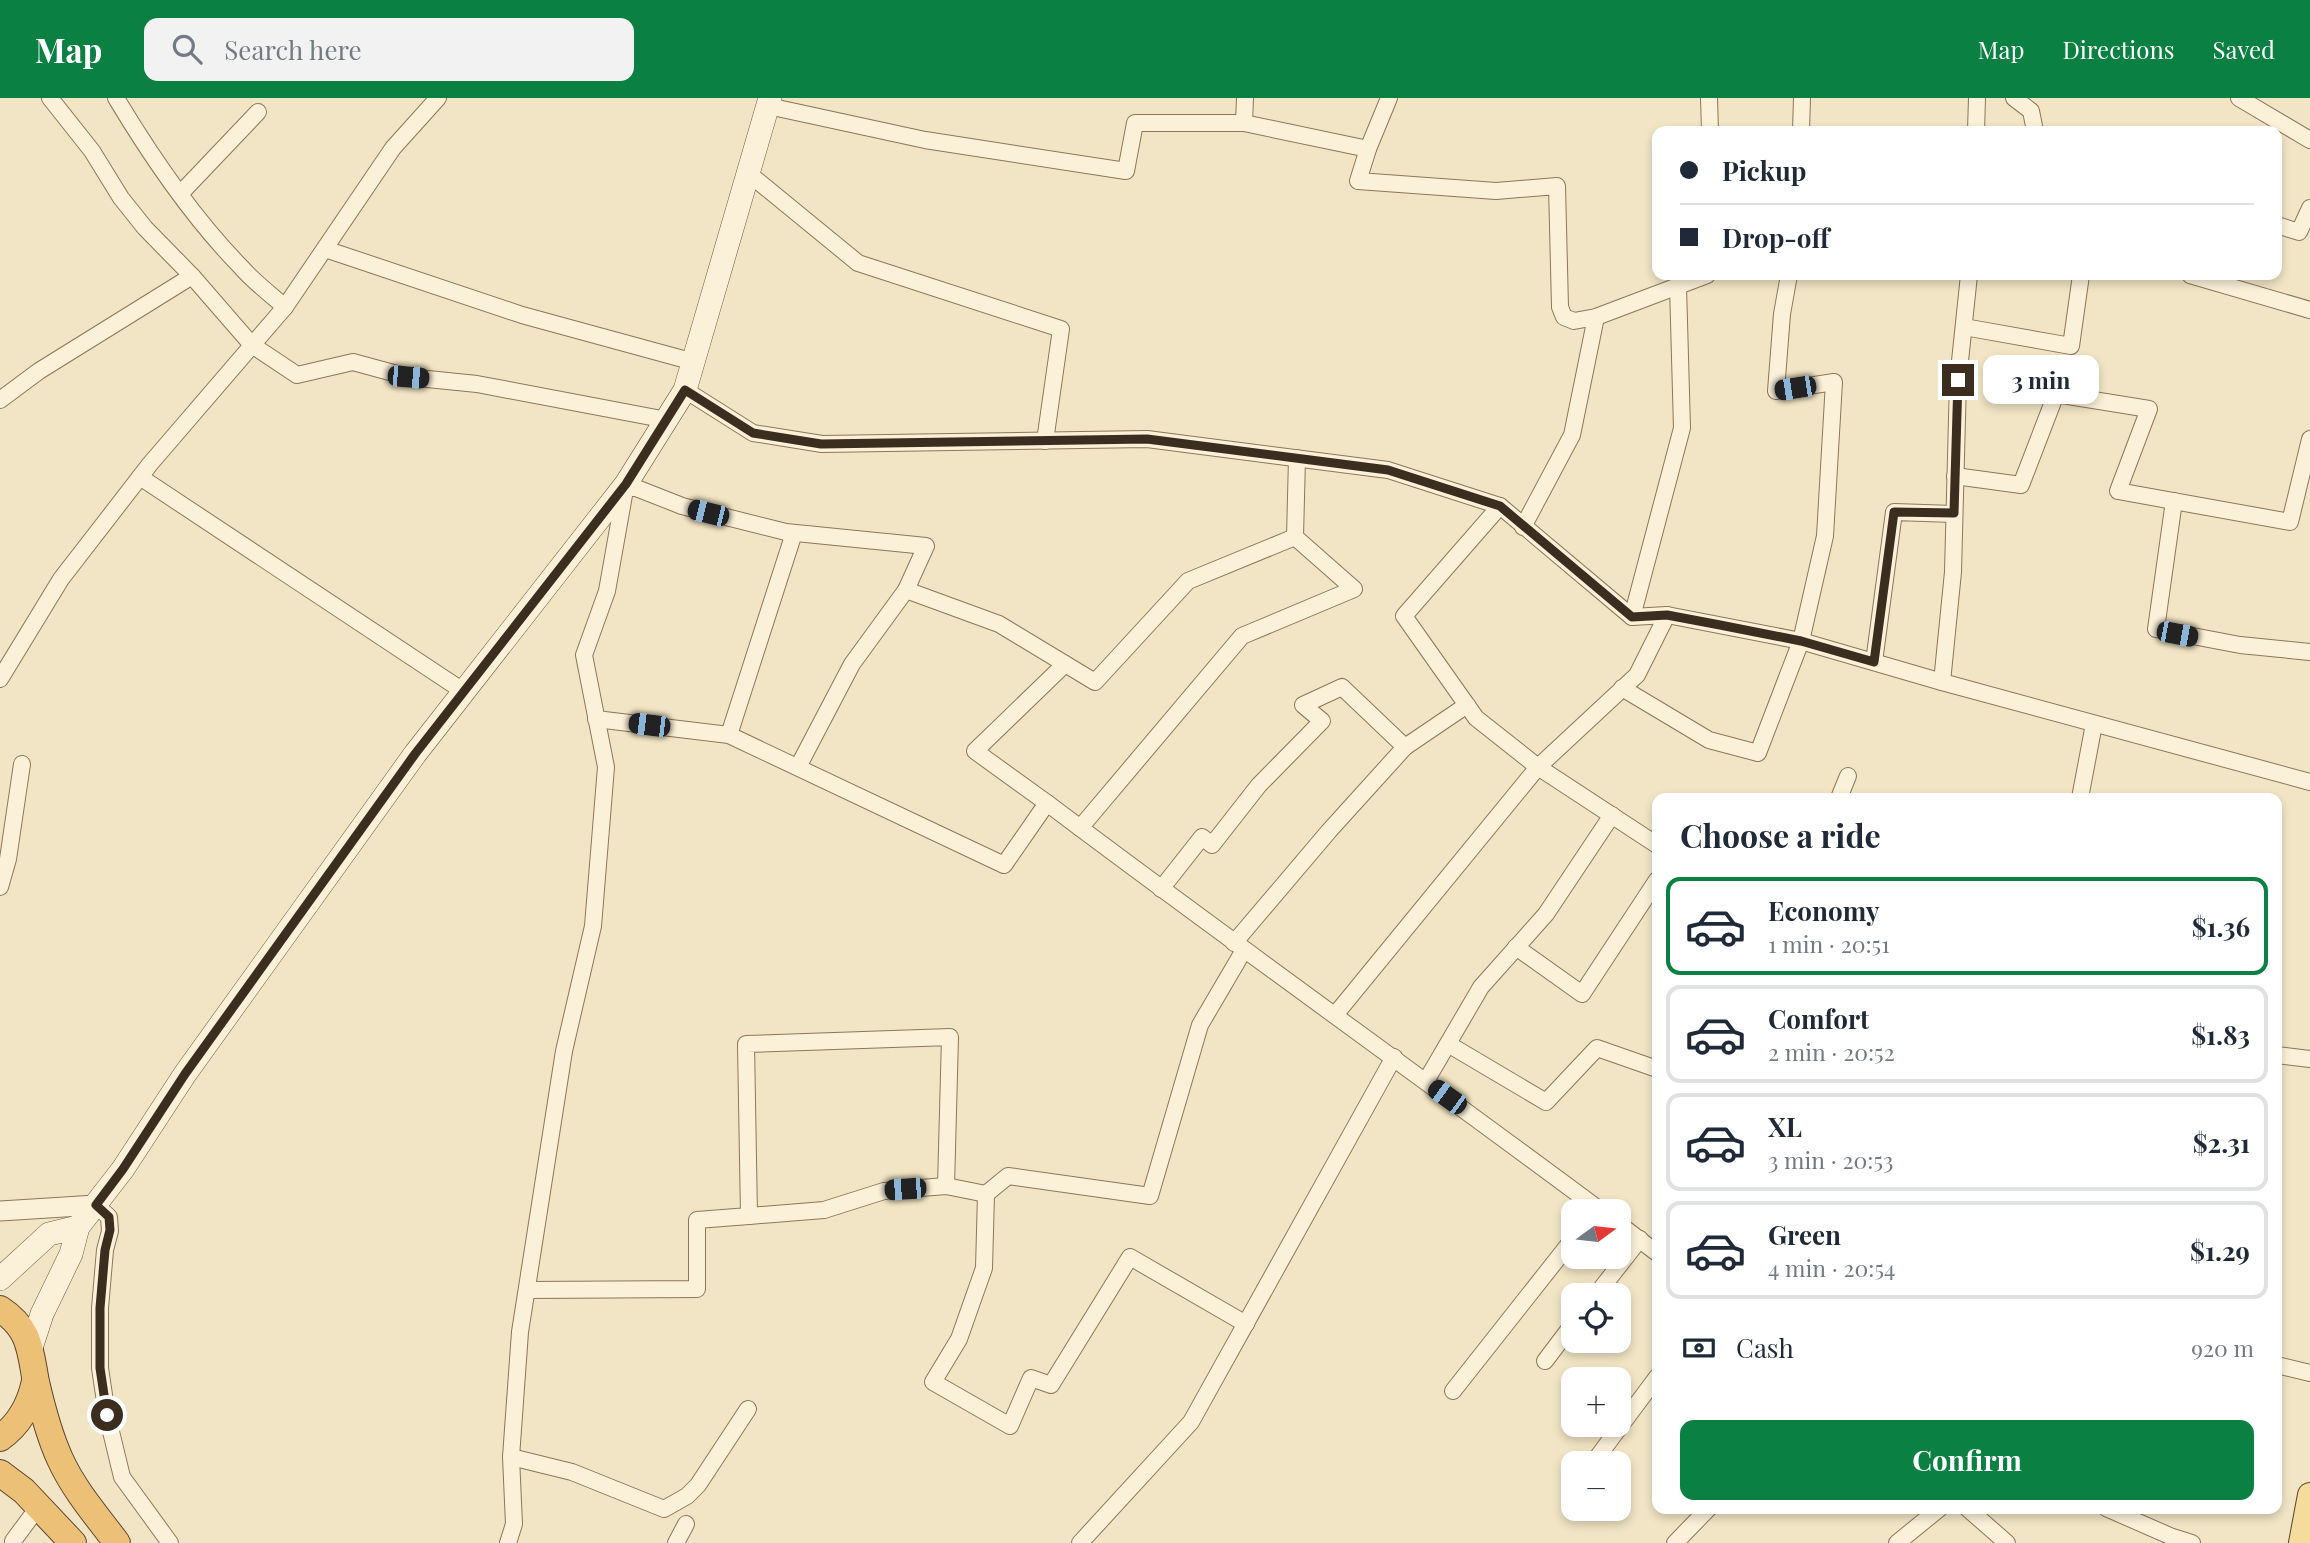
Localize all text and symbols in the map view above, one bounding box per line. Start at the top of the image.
search box [144,18,634,81]
text: Map [35,27,102,71]
icon: search [168,30,206,68]
text: Search here [224,32,362,67]
text: Map [1978,33,2024,65]
text: Directions [2062,33,2175,65]
text: Saved [2213,33,2275,65]
text: Pickup [1722,153,1806,188]
text: Drop-off [1722,220,1829,255]
callout: 3 min [1982,356,2098,404]
route end [1942,364,1974,396]
text: 3 min [2012,364,2070,395]
car [387,365,430,389]
car [1773,374,1818,402]
car [686,498,731,528]
car [2155,620,2200,648]
car [627,712,672,738]
text: Choose a ride [1680,813,1881,856]
text: Economy [1768,893,1879,928]
icon: car [1684,895,1747,958]
text: $1.36 [2192,909,2250,944]
text: 1 min · 20:51 [1768,928,1890,959]
text: Comfort [1768,1001,1869,1036]
icon: car [1684,1003,1747,1066]
text: $1.83 [2191,1017,2250,1052]
text: 2 min · 20:52 [1768,1036,1895,1067]
car [1424,1076,1471,1118]
text: XL [1768,1109,1802,1144]
icon: car [1684,1111,1747,1174]
text: $2.31 [2193,1125,2250,1160]
text: 3 min · 20:53 [1768,1144,1893,1175]
car [884,1177,927,1201]
north arrow [1561,1199,1631,1269]
map controls [1561,1199,1631,1521]
text: Green [1768,1217,1841,1252]
icon: car [1684,1219,1747,1282]
text: $1.29 [2190,1233,2250,1268]
text: 4 min · 20:54 [1768,1252,1895,1283]
button: locate [1561,1283,1631,1353]
icon: cash [1680,1329,1718,1367]
text: Cash [1736,1330,1794,1365]
text: 920 m [2191,1332,2254,1363]
button: + [1561,1367,1631,1437]
route start [91,1399,123,1431]
button: Confirm [1680,1420,2254,1500]
button: − [1561,1451,1631,1521]

